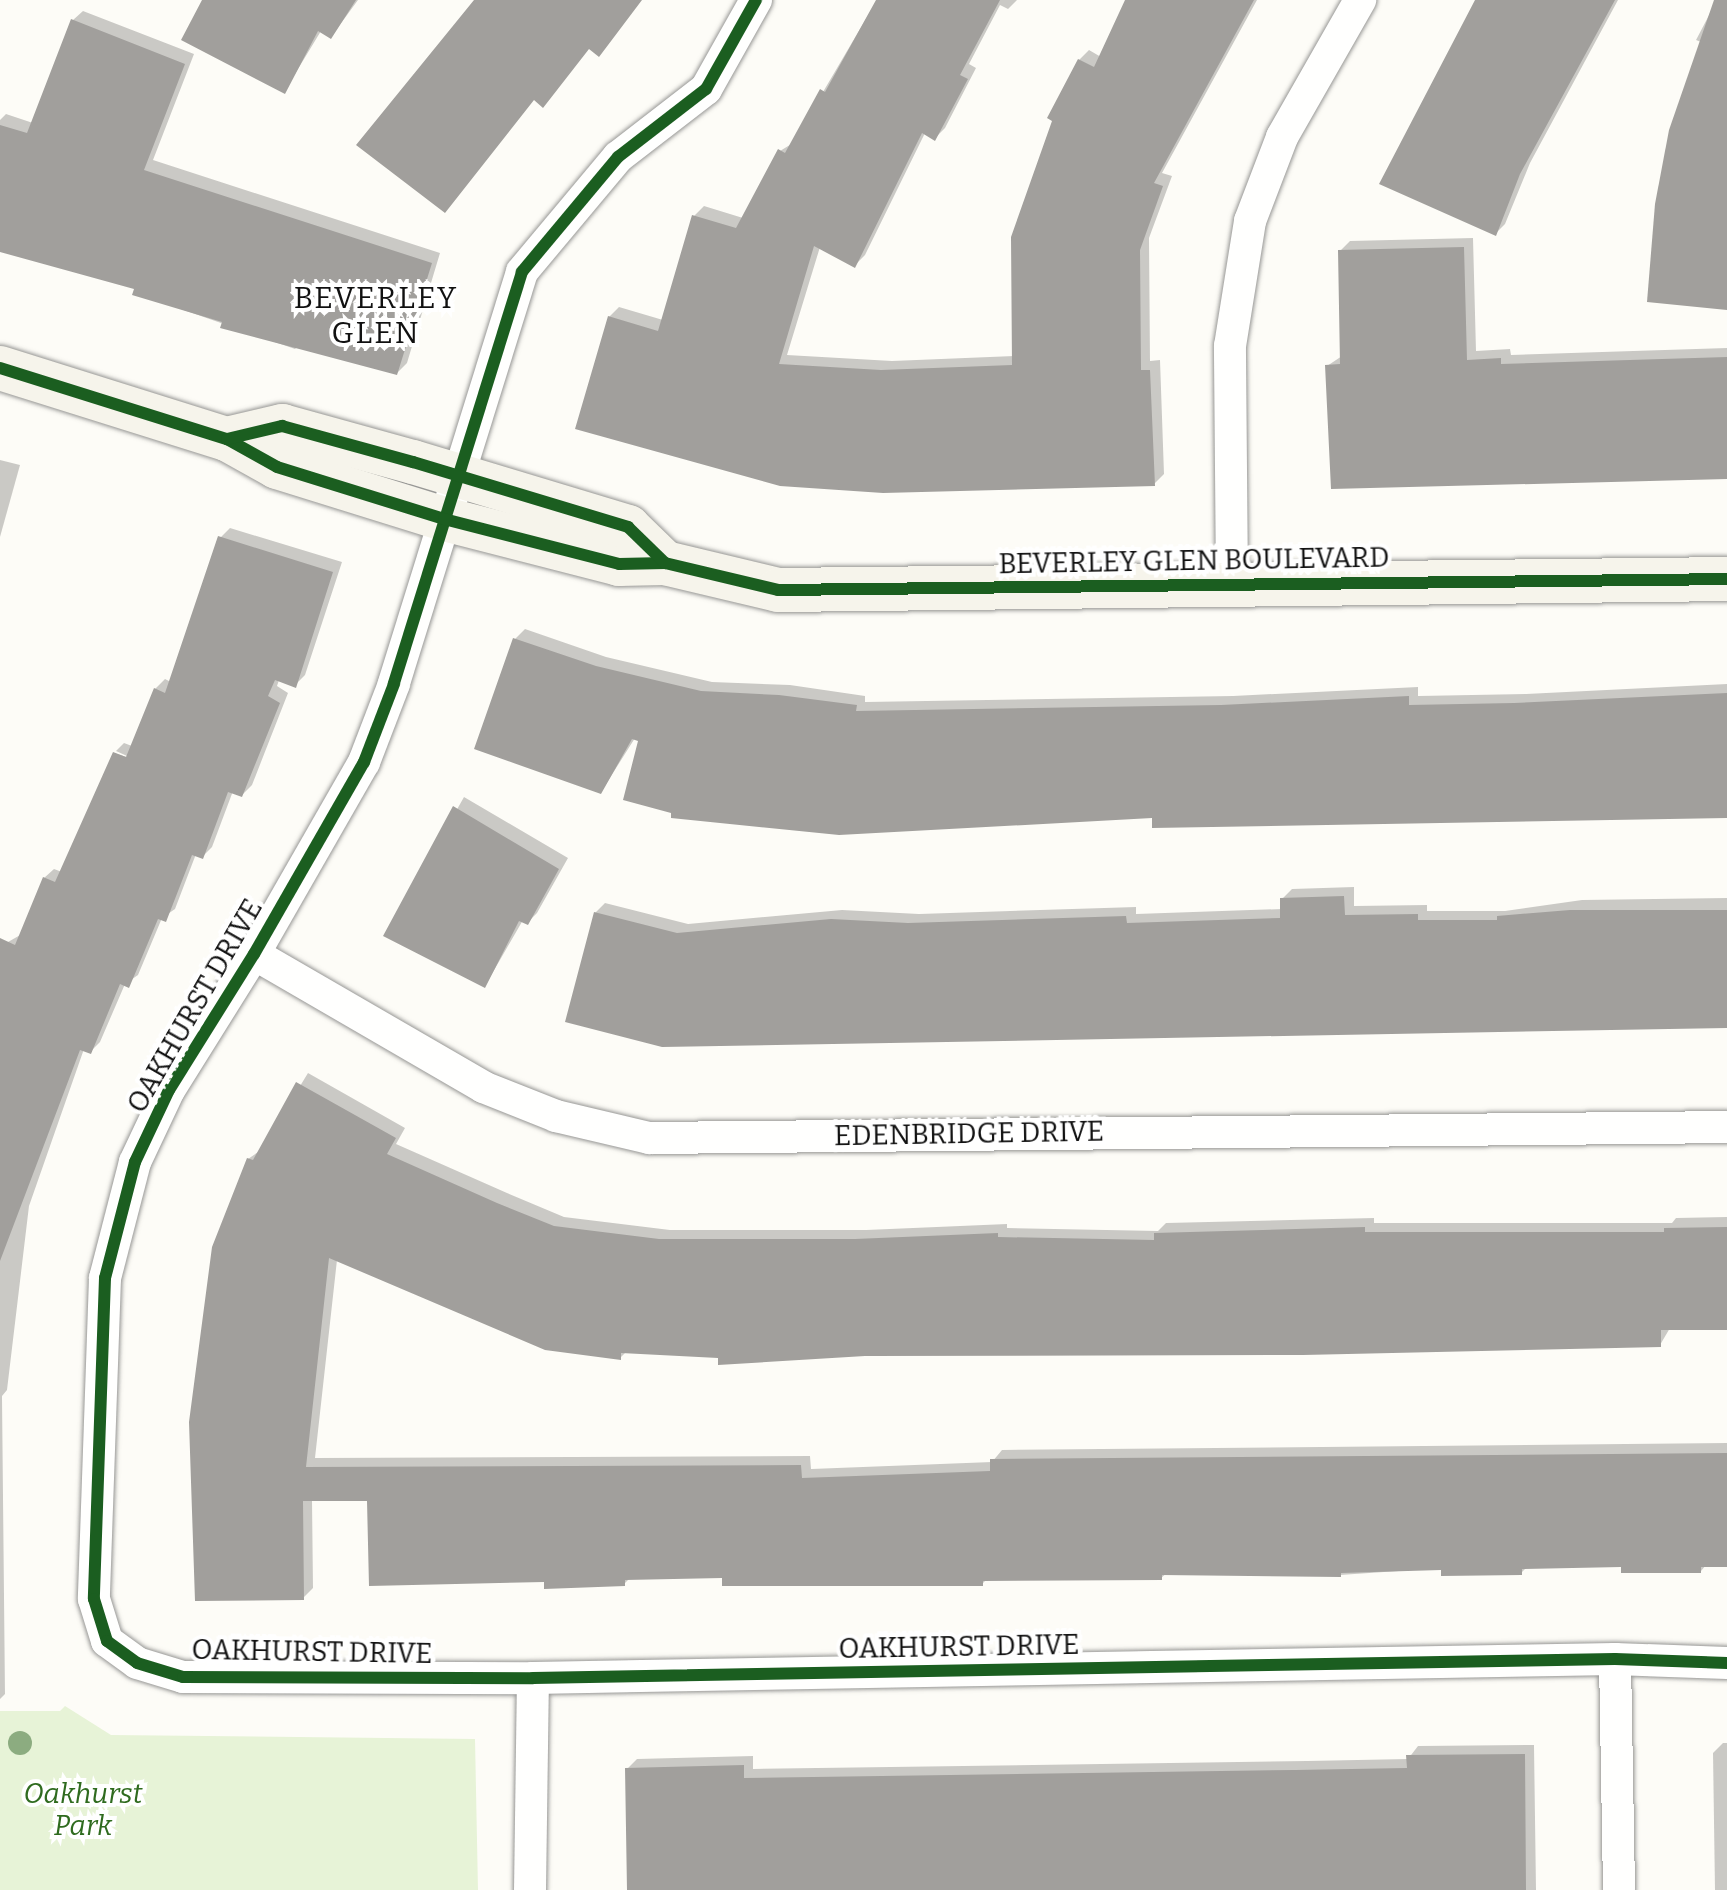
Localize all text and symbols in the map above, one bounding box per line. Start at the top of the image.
district label: BEVERLEY GLEN [294,280,458,350]
street label: BEVERLEY GLEN BOULEVARD [998,541,1390,581]
street label: OAKHURST DRIVE [120,893,270,1119]
street label: EDENBRIDGE DRIVE [834,1115,1104,1153]
street label: OAKHURST DRIVE [838,1628,1080,1666]
street label: OAKHURST DRIVE [191,1633,433,1671]
park label: Oakhurst Park [23,1777,143,1843]

